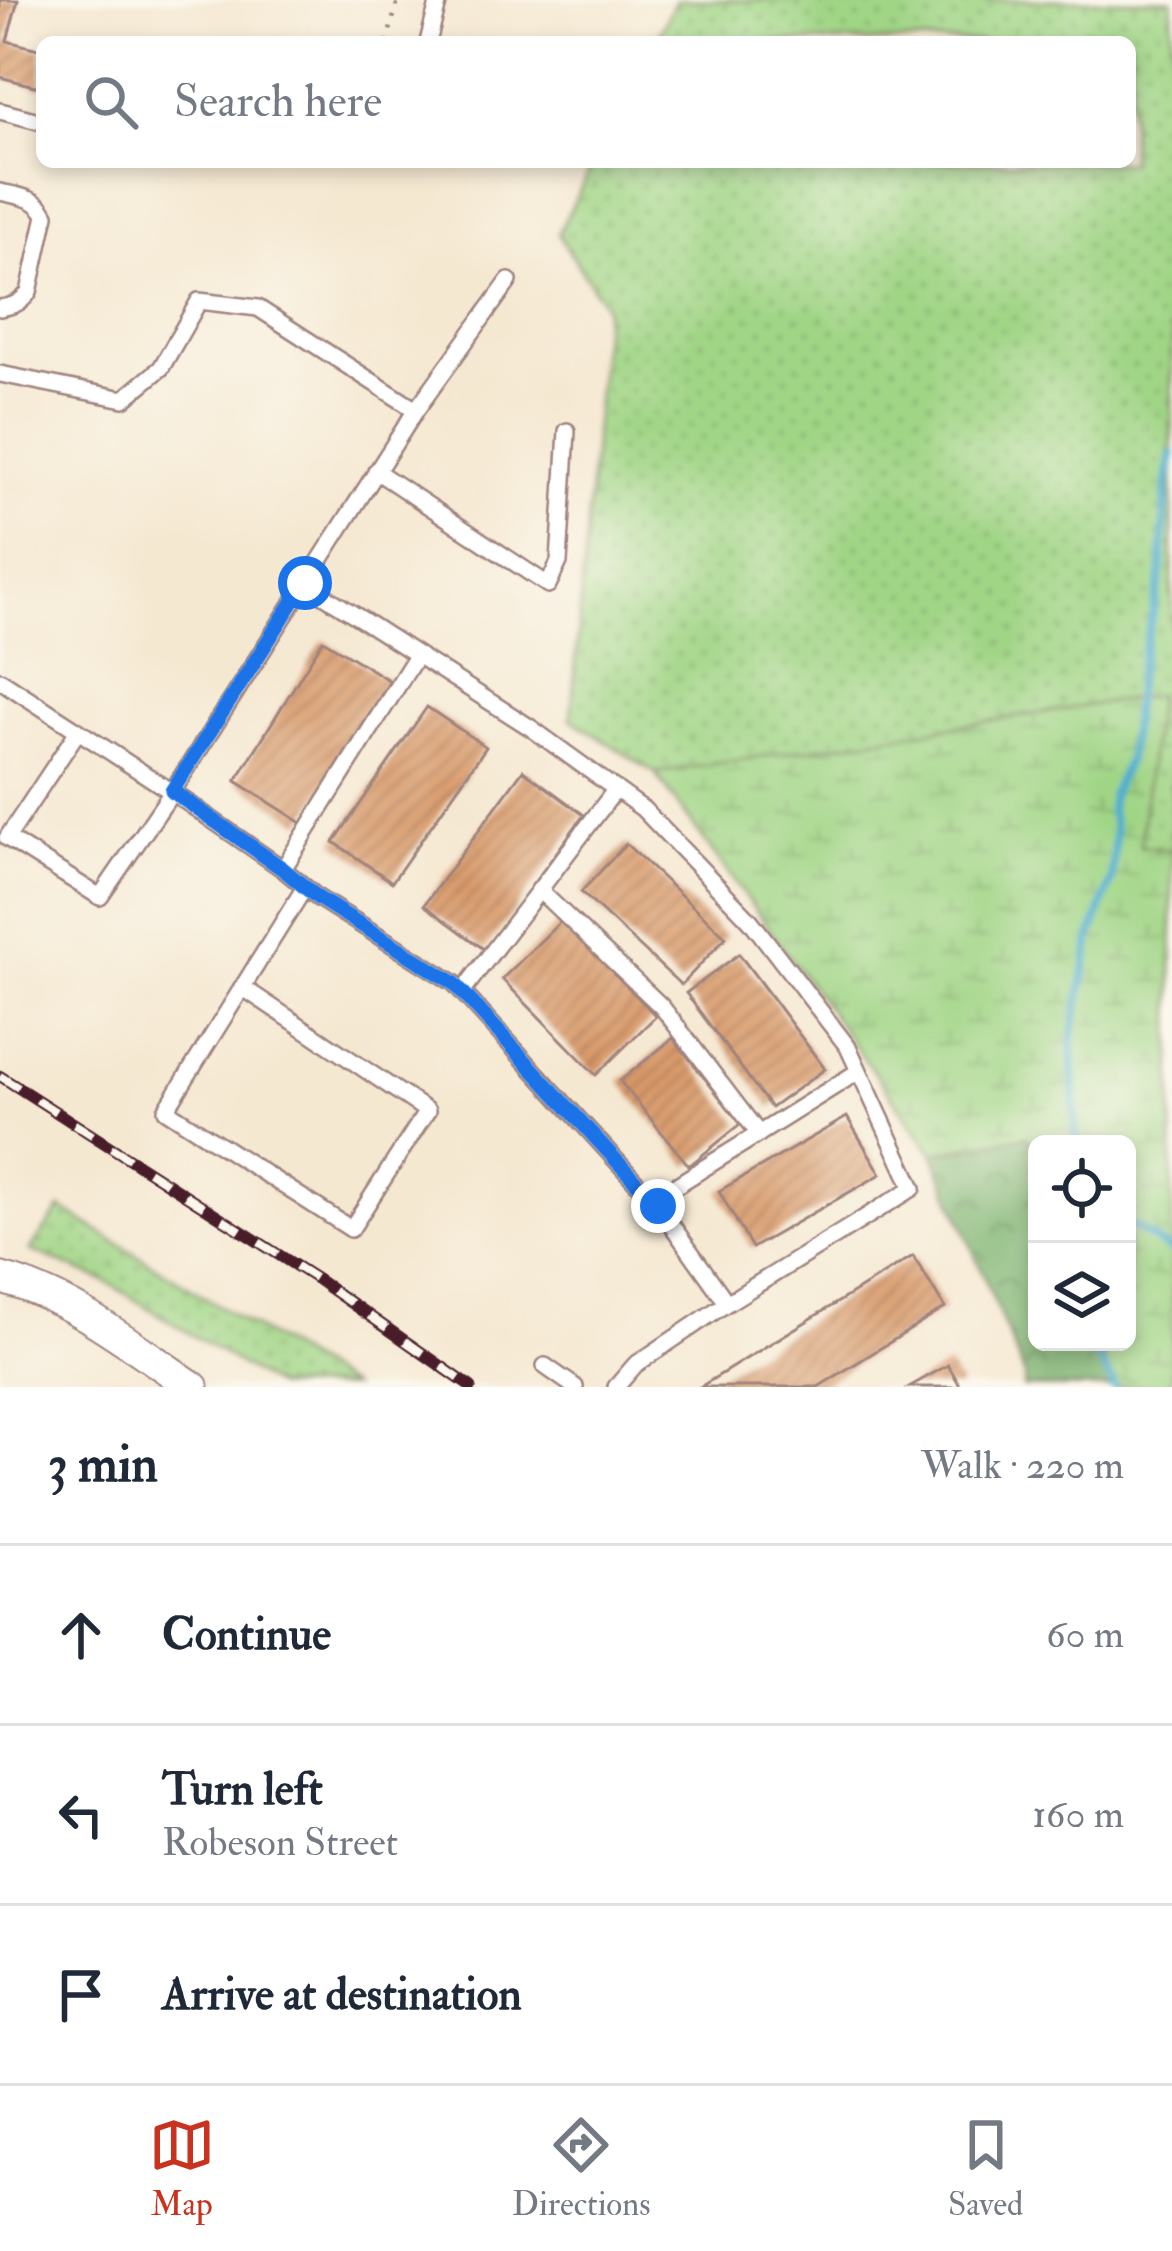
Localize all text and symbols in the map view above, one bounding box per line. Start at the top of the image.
search box [36,36,1136,168]
icon: search [78,69,144,135]
text: Search here [174,74,382,130]
route start [278,556,332,610]
map controls [1028,1135,1136,1351]
button: locate [1028,1135,1136,1243]
route end [631,1179,685,1233]
button: layers [1028,1243,1136,1351]
text: 3 min [48,1433,158,1497]
text: Walk · 220 m [921,1441,1124,1490]
icon: ahead [48,1602,114,1668]
text: Continue [162,1607,331,1663]
text: 60 m [1046,1610,1124,1659]
text: Turn left [162,1762,323,1818]
icon: left [48,1782,114,1848]
text: 160 m [1032,1790,1124,1839]
text: Robeson Street [162,1818,398,1867]
icon: arrive [48,1962,114,2028]
text: Arrive at destination [162,1967,522,2023]
tab: Map [149,2112,215,2225]
tab: Directions [512,2112,651,2225]
tab: Saved [948,2112,1023,2225]

